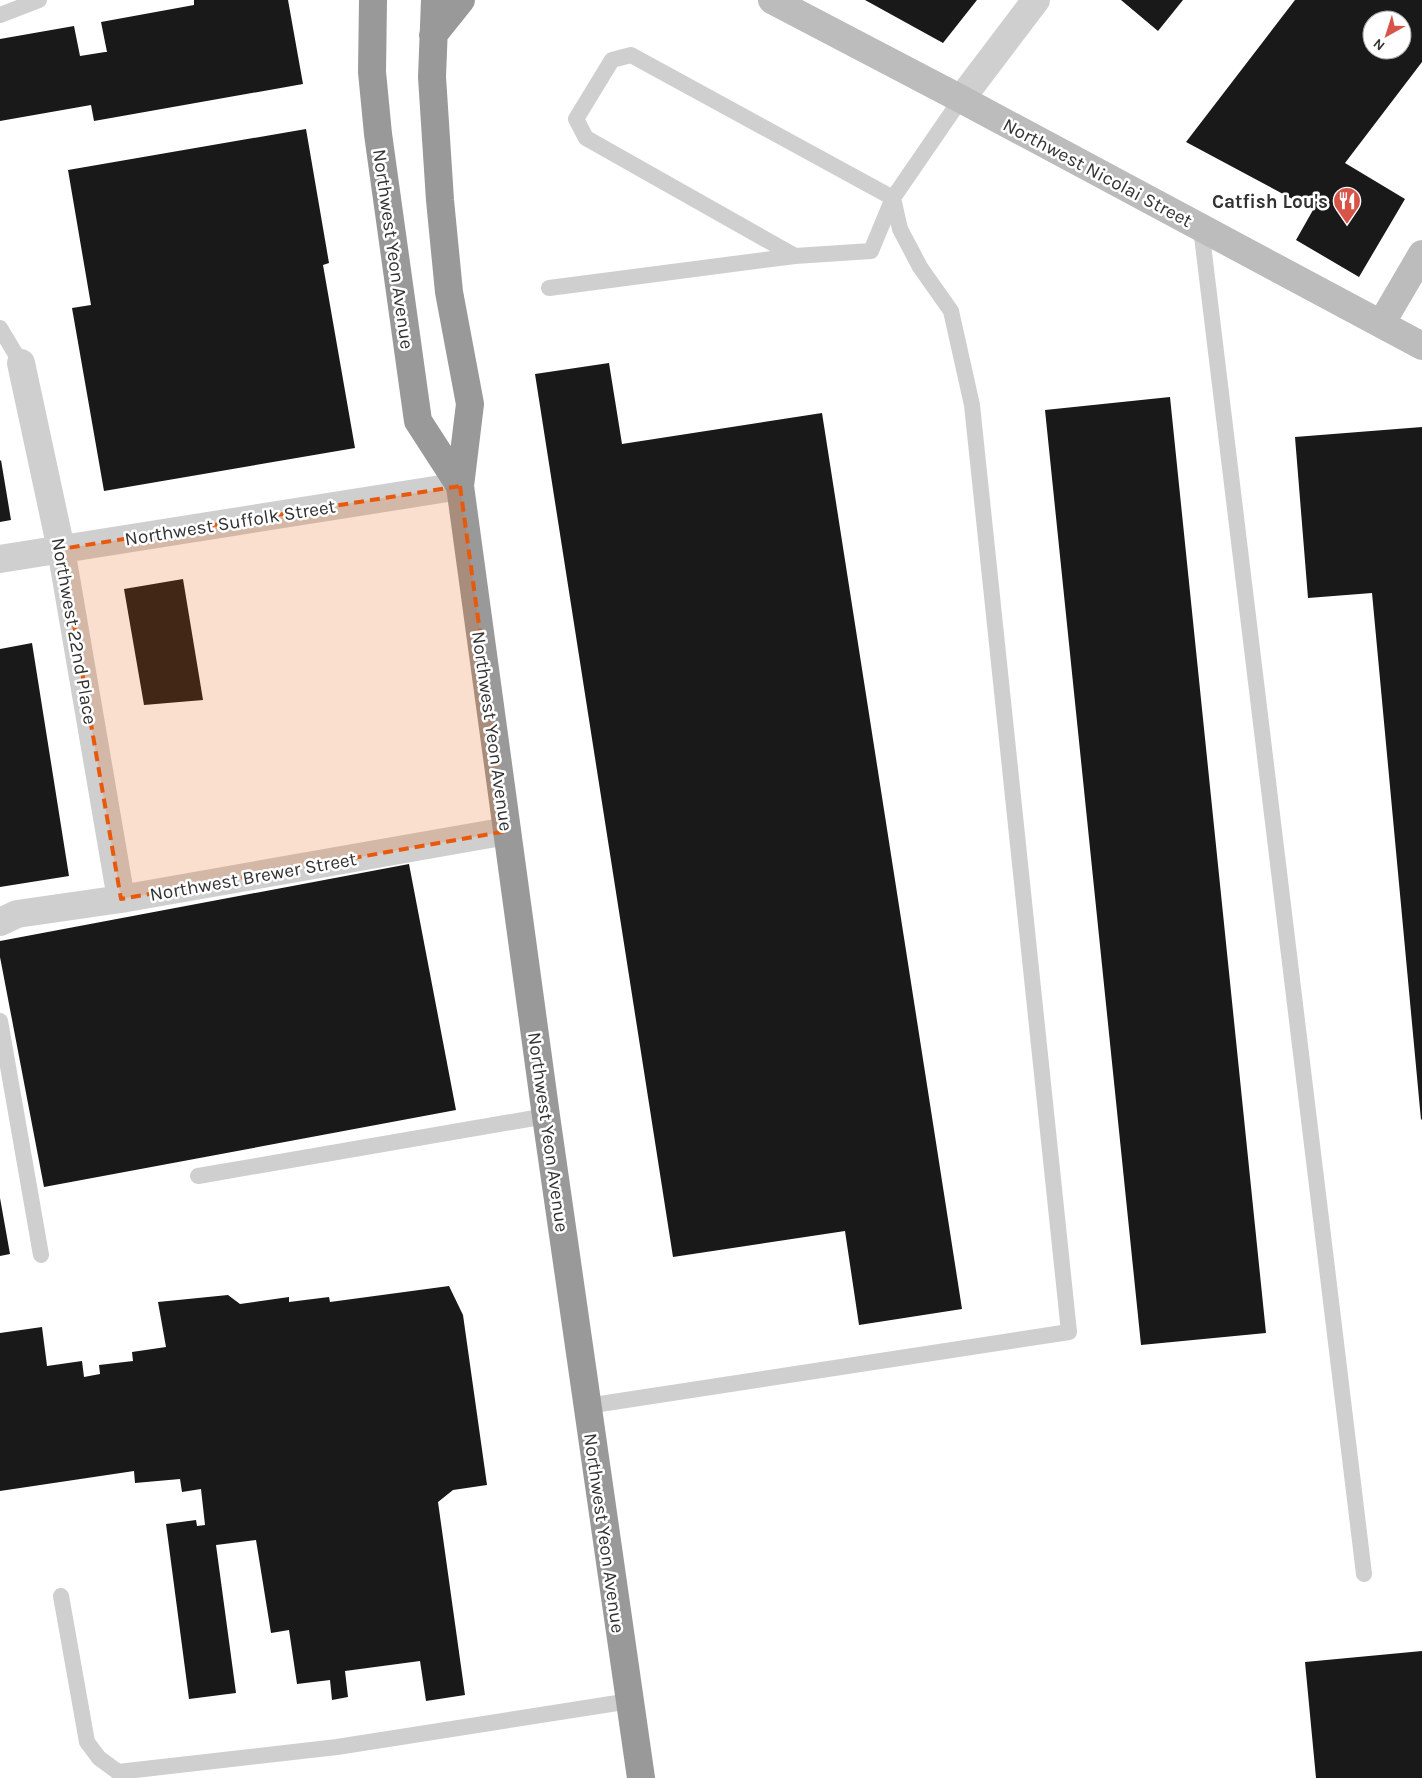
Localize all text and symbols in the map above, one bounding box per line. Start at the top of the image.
north arrow [1362,10,1412,60]
text: N [1370,35,1388,54]
street label: Northwest Nicolai Street [999,114,1196,232]
street label: Northwest Yeon Avenue [368,148,418,351]
restaurant icon: Catfish Lou's [1332,186,1362,225]
place label: Catfish Lou's [1212,191,1328,213]
street label: Northwest Suffolk Street [123,495,337,551]
street label: Northwest 22nd Place [47,536,101,726]
street label: Northwest Yeon Avenue [467,630,517,833]
street label: Northwest Brewer Street [148,848,358,906]
street label: Northwest Yeon Avenue [523,1031,573,1234]
street label: Northwest Yeon Avenue [579,1432,629,1635]

